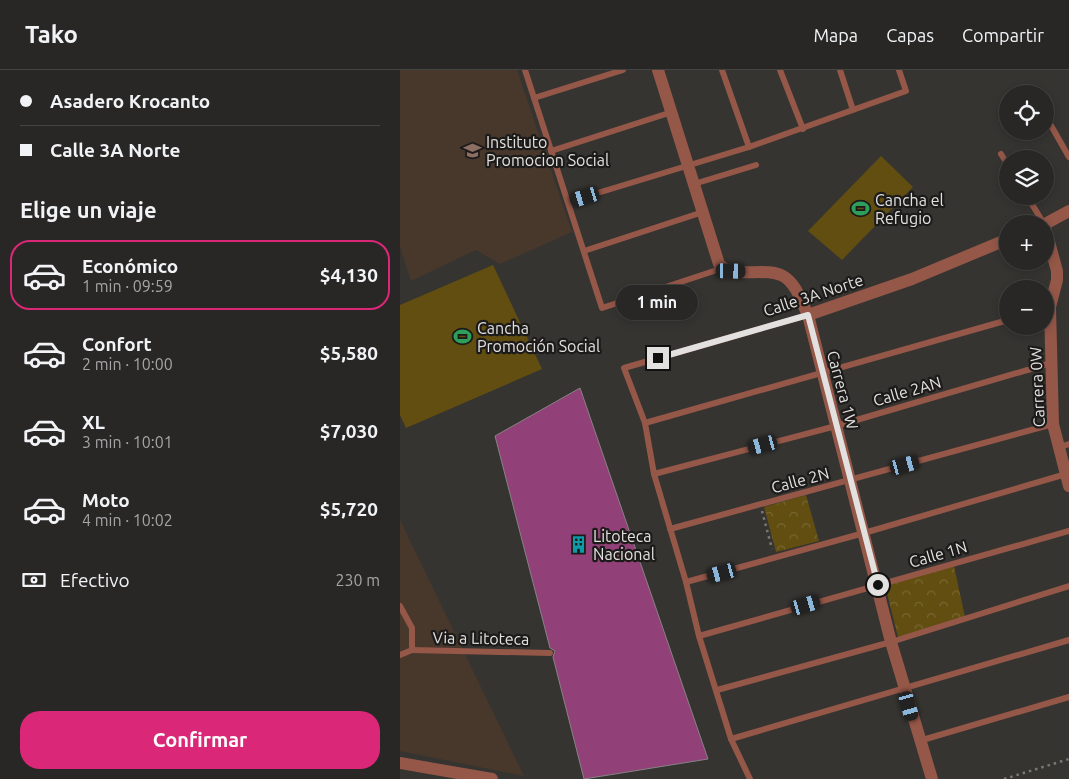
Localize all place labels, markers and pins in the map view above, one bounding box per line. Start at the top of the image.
place label: Instituto Promocion Social [486,133,609,169]
school or university icon: Instituto Promocion Social [462,141,482,161]
place label: Cancha el Refugio [875,191,944,227]
sports icon: Cancha el Refugio [851,199,871,219]
place label: Cancha Promoción Social [477,319,600,355]
sports icon: Cancha Promoción Social [453,327,473,347]
place label: Litoteca Nacional [593,527,655,563]
building icon: Litoteca Nacional [569,535,589,555]

